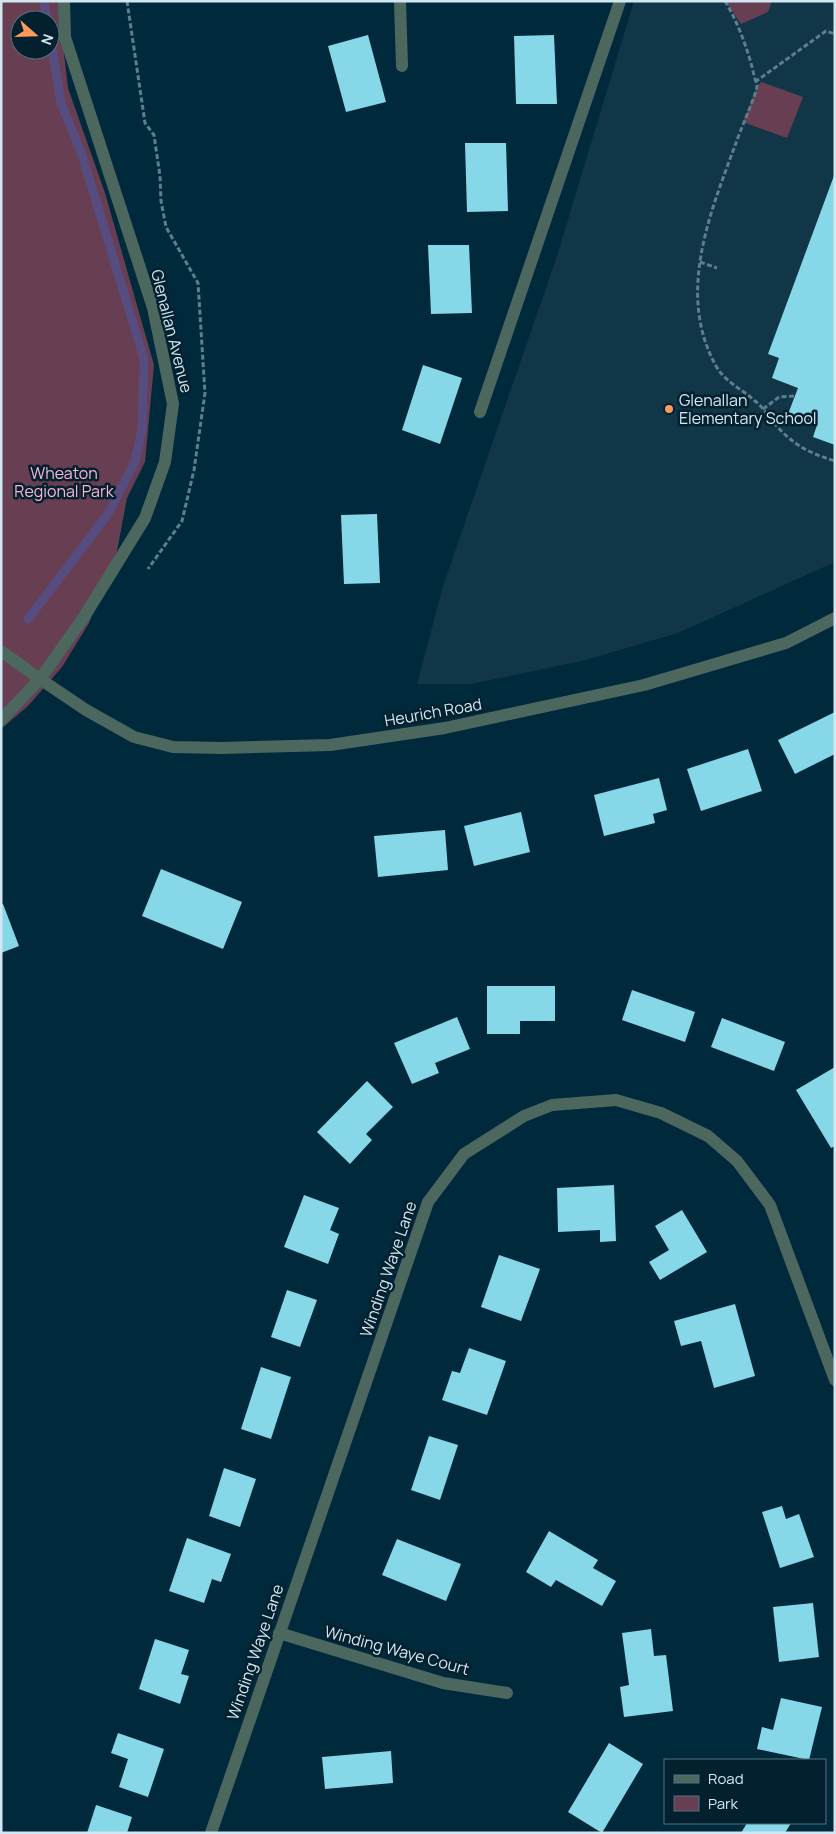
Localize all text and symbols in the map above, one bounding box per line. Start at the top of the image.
north arrow [10,10,60,60]
text: N [37,32,58,48]
street label: Glenallan Avenue [146,267,198,395]
place label: Glenallan Elementary School [679,389,817,429]
marker: Glenallan Elementary School [663,403,675,415]
park label: Wheaton Regional Park [14,462,115,502]
street label: Heurich Road [382,693,484,731]
street label: Winding Waye Lane [354,1198,422,1340]
street label: Winding Waye Lane [221,1581,289,1723]
street label: Winding Waye Court [322,1620,472,1680]
legend [664,1759,826,1824]
text: Road [708,1768,744,1789]
text: Park [708,1793,738,1814]

